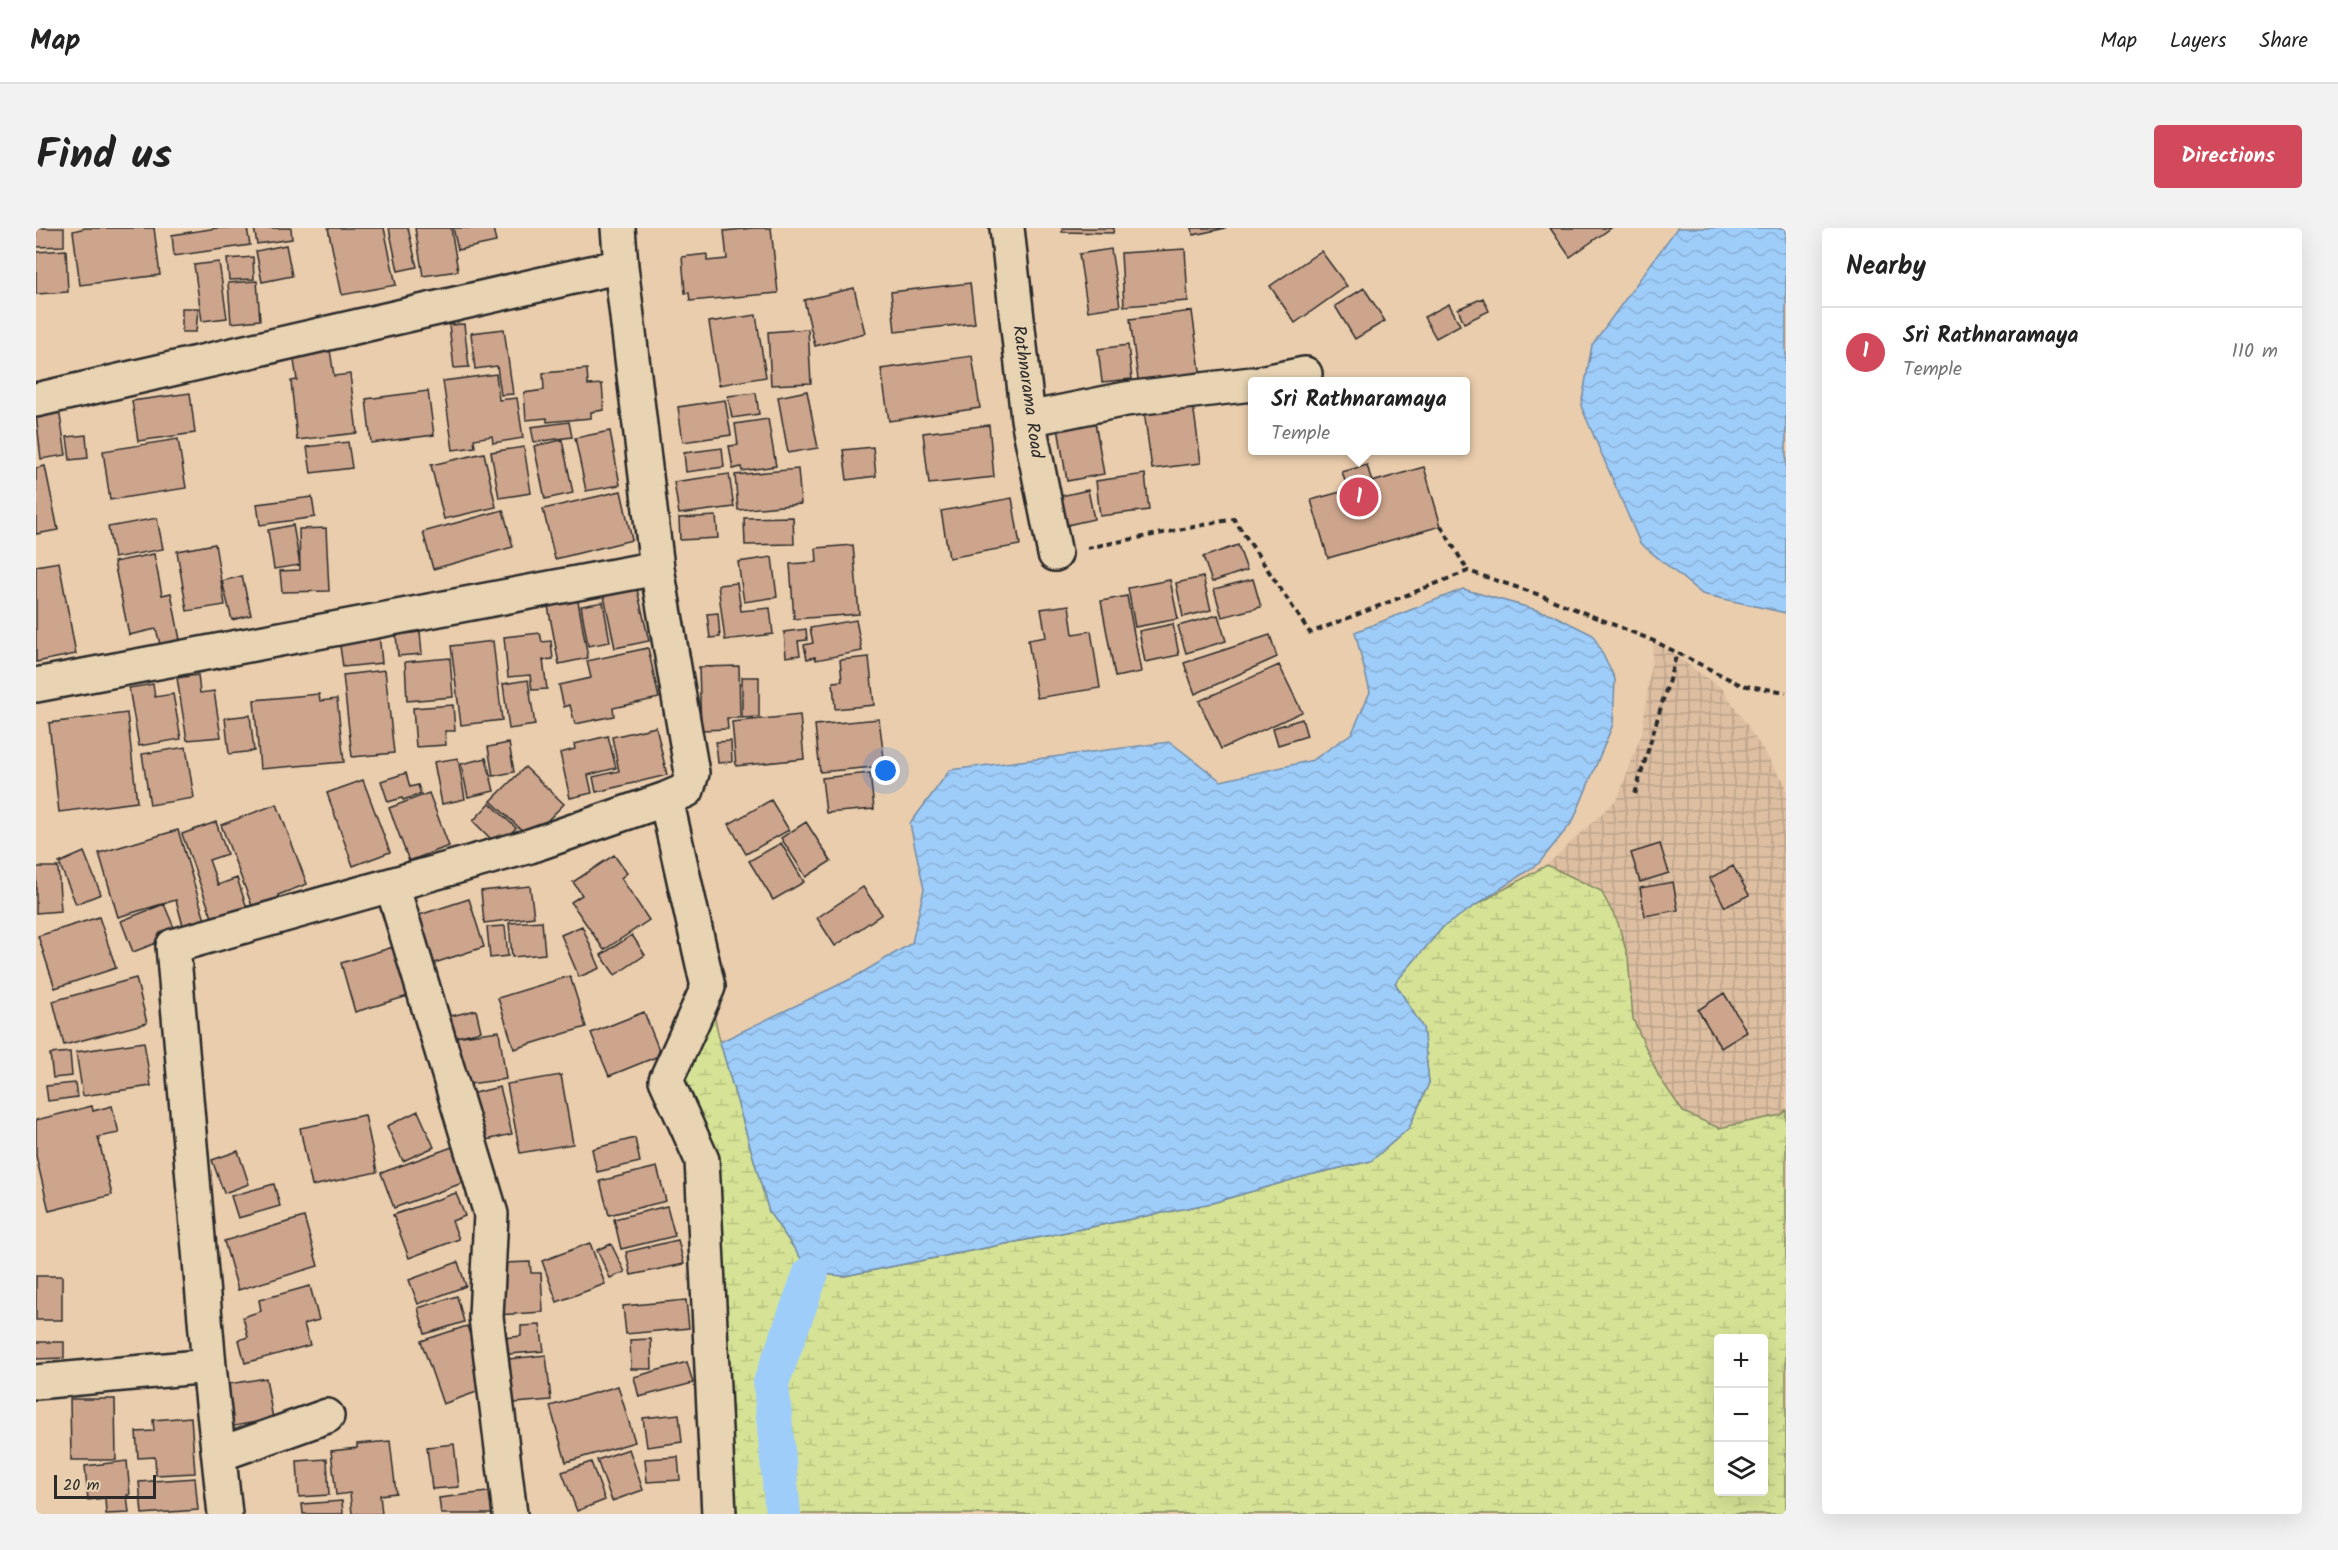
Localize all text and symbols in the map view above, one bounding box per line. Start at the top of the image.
text: Map [30,19,81,64]
text: Map [2100,25,2137,58]
text: Layers [2170,25,2226,58]
text: Share [2259,25,2308,58]
text: Find us [36,123,172,190]
button: Directions [2154,125,2302,188]
text: Nearby [1846,246,1926,288]
text: Sri Rathnaramaya [1903,319,2079,354]
street label: Rathnarama Road [1003,324,1051,461]
text: 1 [1862,336,1869,368]
text: 110 m [2232,336,2278,368]
text: Temple [1903,354,1962,386]
popup [1248,377,1470,455]
text: Sri Rathnaramaya [1271,383,1447,418]
text: Temple [1271,418,1330,450]
pin: 1 [1340,474,1378,520]
your location [871,756,900,785]
map controls [1714,1334,1768,1496]
button: + [1714,1334,1768,1388]
button: − [1714,1388,1768,1442]
button: layers [1714,1442,1768,1496]
scale bar [54,1472,156,1500]
text: 20 m [63,1473,99,1498]

